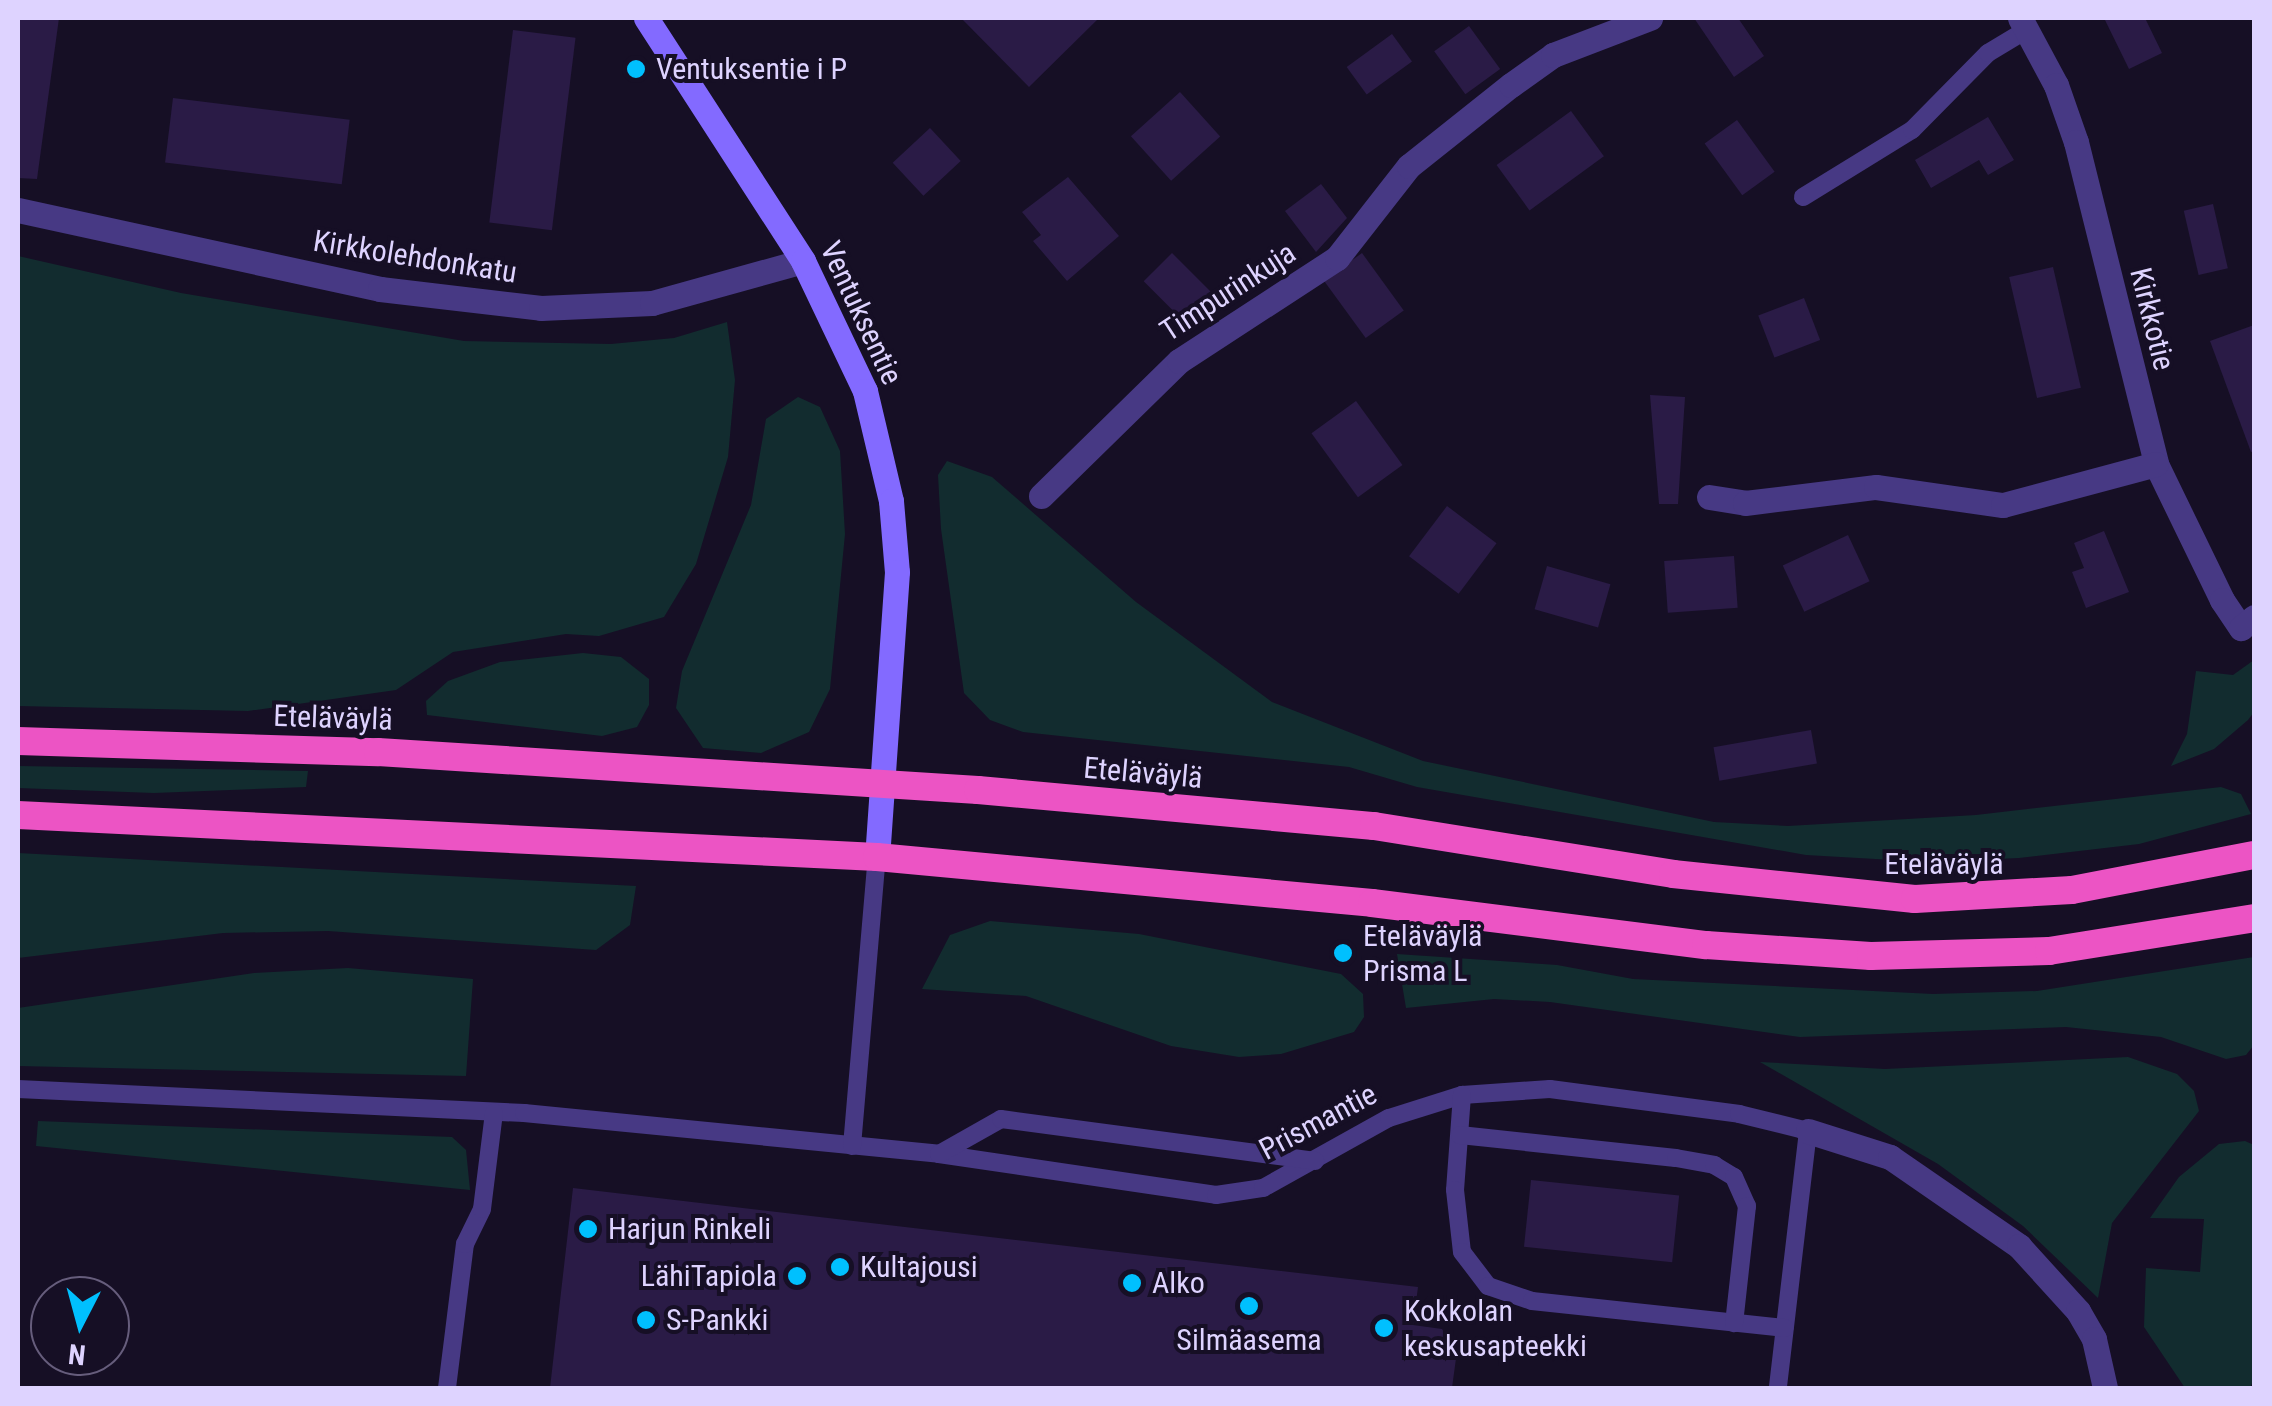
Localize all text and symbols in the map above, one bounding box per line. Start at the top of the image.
place label: Ventuksentie i P [656,51,847,87]
marker: Ventuksentie i P [625,58,647,80]
street label: Kirkkolehdonkatu [311,223,519,291]
street label: Timpurinkuja [1154,235,1302,349]
street label: Ventuksentie [812,236,910,390]
street label: Kirkkotie [2122,264,2182,374]
street label: Eteläväylä [273,698,393,738]
street label: Eteläväylä [1082,750,1204,796]
street label: Eteläväylä [1884,846,2004,882]
place label: Eteläväylä Prisma L [1363,918,1482,988]
marker: Eteläväylä Prisma L [1332,942,1354,964]
street label: Prismantie [1253,1076,1383,1168]
place label: Harjun Rinkeli [608,1211,771,1247]
marker: Harjun Rinkeli [577,1218,599,1240]
place label: Kultajousi [860,1249,978,1285]
marker: Kultajousi [829,1256,851,1278]
place label: LähiTapiola [641,1258,777,1294]
marker: LähiTapiola [786,1265,808,1287]
place label: Alko [1152,1265,1205,1301]
marker: Alko [1121,1272,1143,1294]
north arrow [30,1276,130,1376]
place label: Kokkolan keskusapteekki [1404,1293,1587,1364]
marker: Silmäasema [1238,1295,1260,1317]
place label: S-Pankki [666,1302,768,1338]
marker: S-Pankki [635,1309,657,1331]
marker: Kokkolan keskusapteekki [1373,1317,1395,1339]
place label: Silmäasema [1176,1322,1322,1358]
text: N [67,1337,87,1372]

